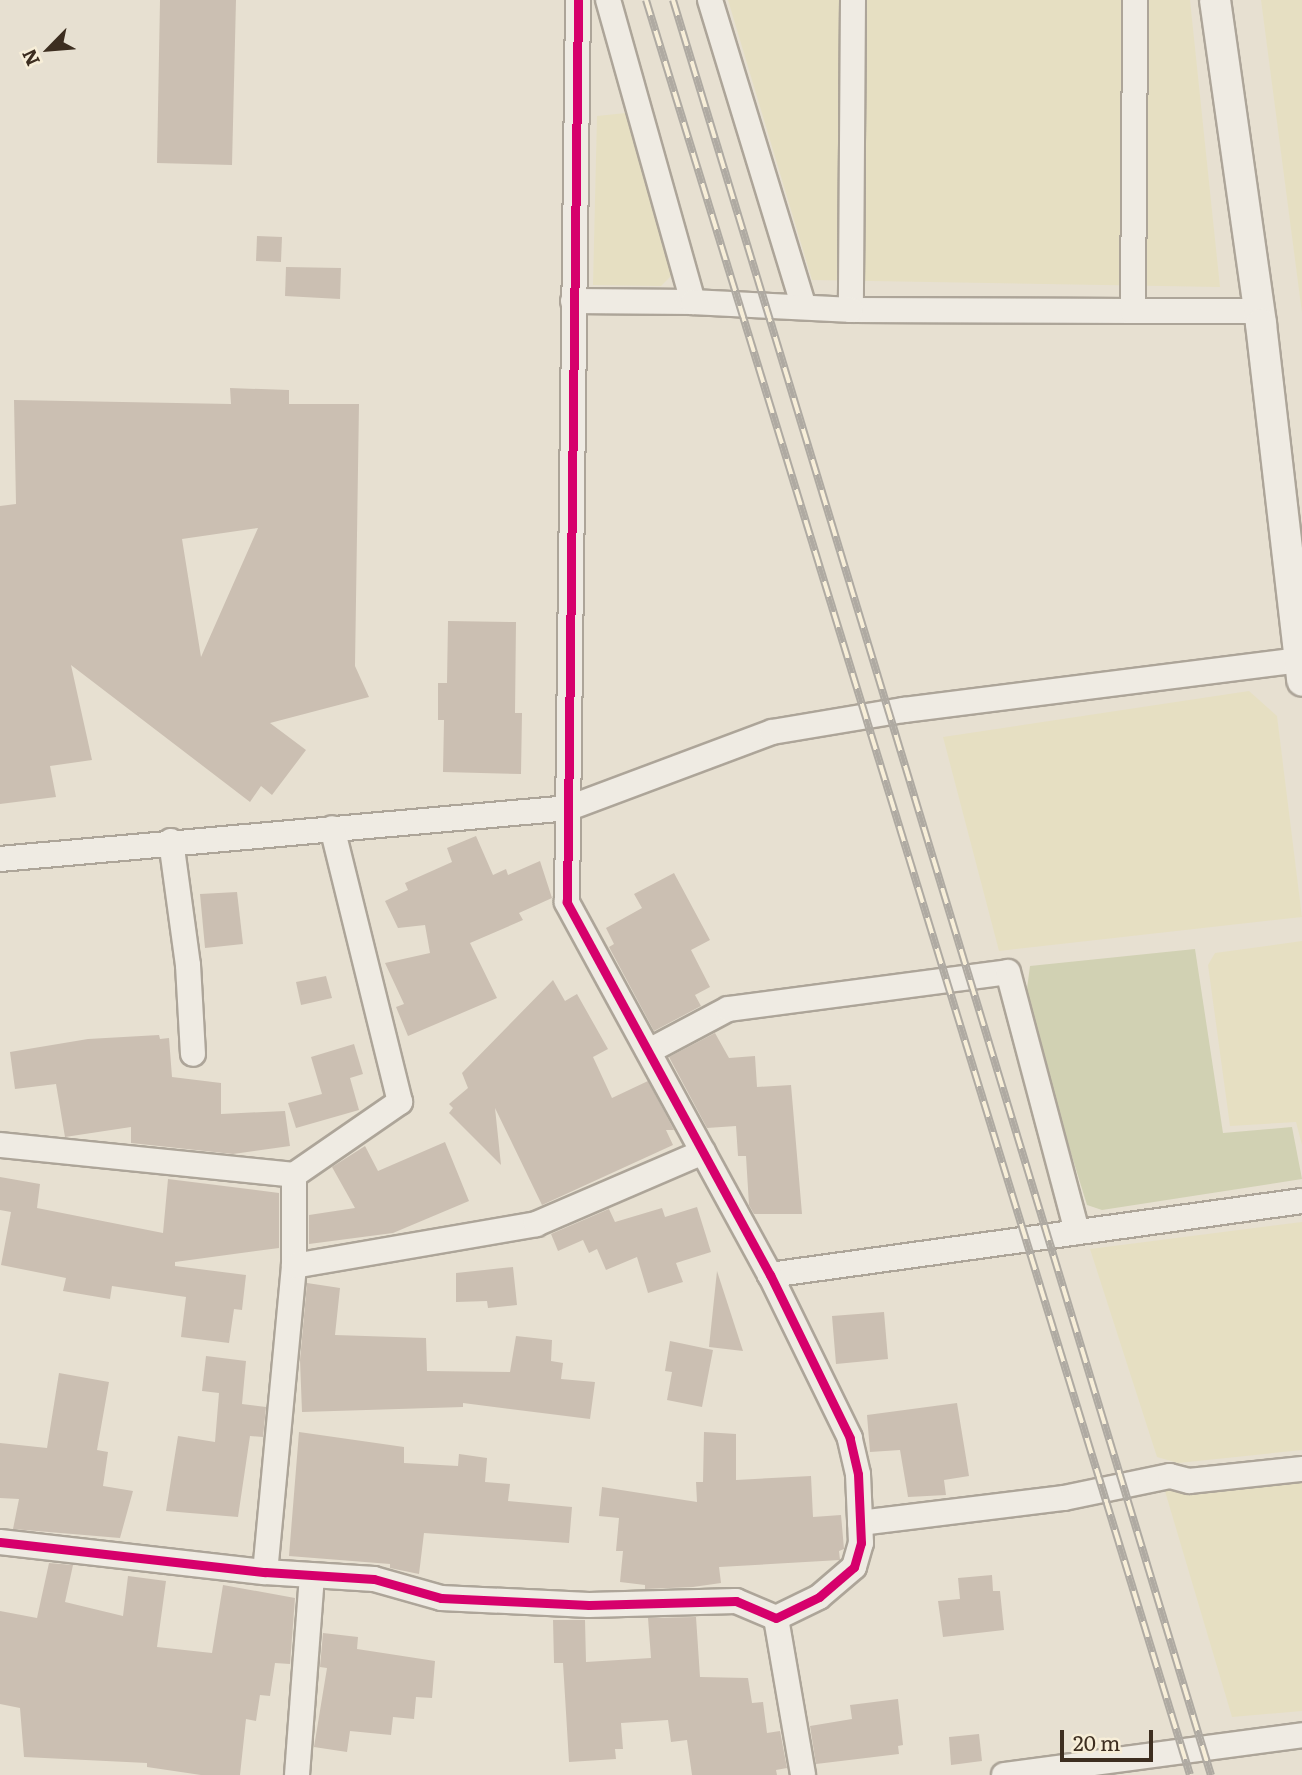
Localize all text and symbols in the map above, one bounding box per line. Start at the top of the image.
north arrow [14,14,84,84]
text: N [14,45,46,71]
scale bar [1064,1716,1157,1760]
text: 20 m [1073,1726,1120,1757]

